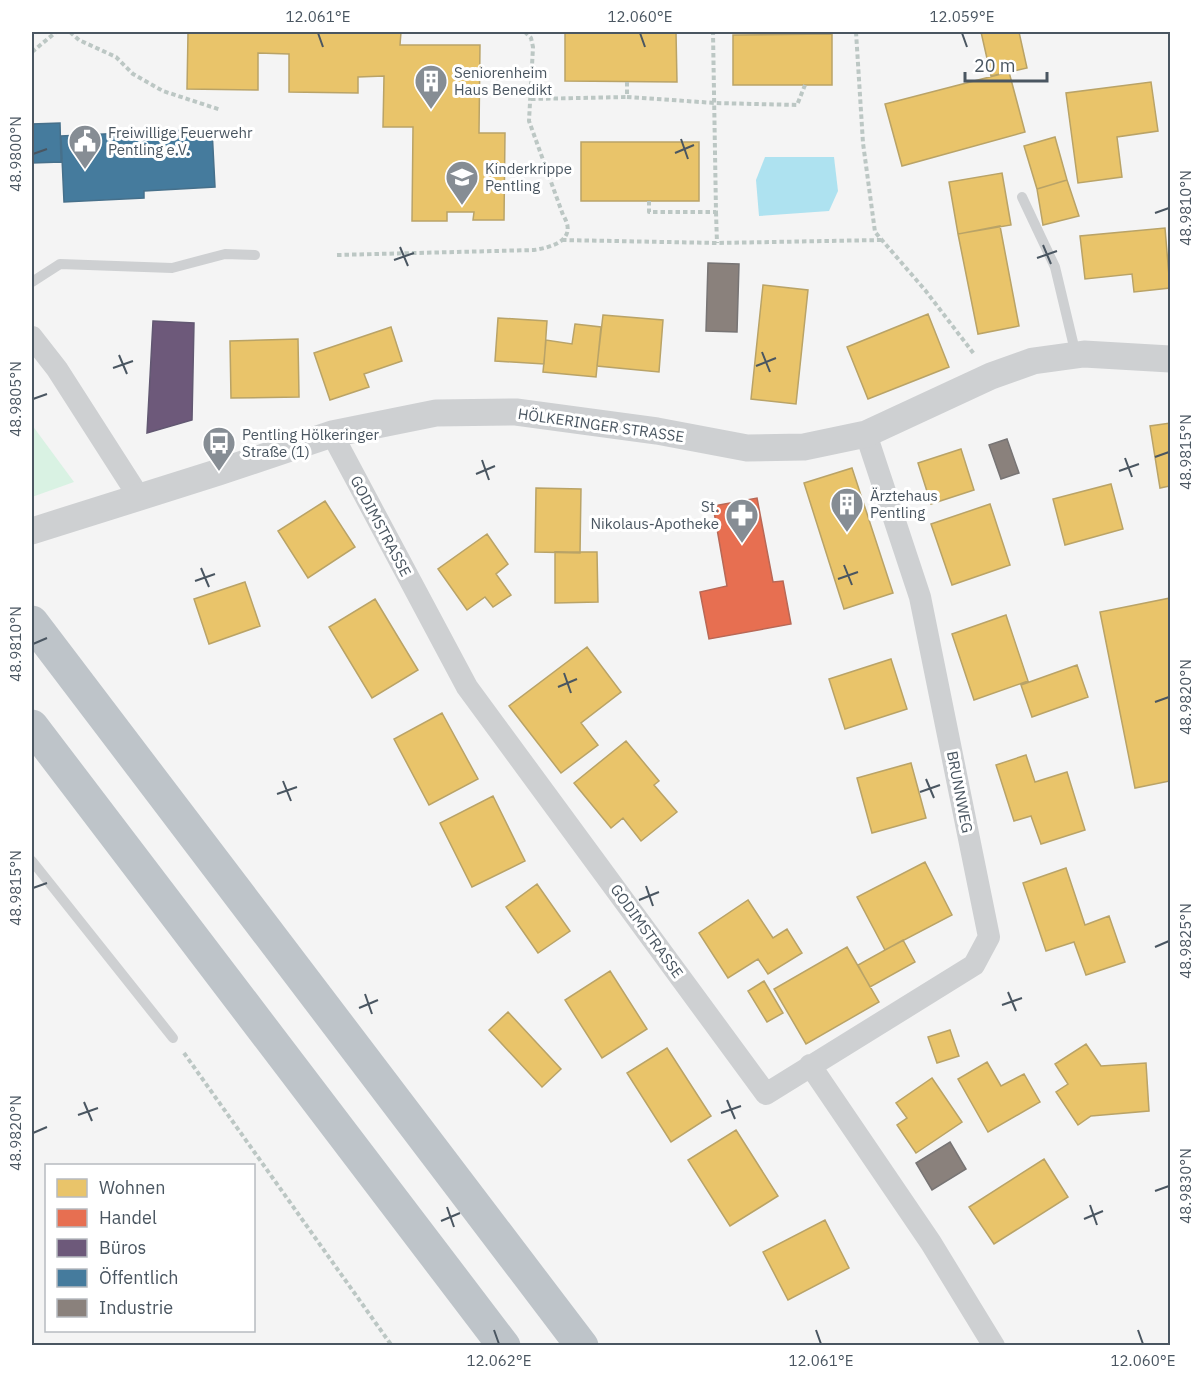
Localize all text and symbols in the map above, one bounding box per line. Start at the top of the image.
text: 12.061°E [286,7,350,26]
text: 12.060°E [608,7,672,26]
text: 12.059°E [930,7,994,26]
scale bar [965,45,1048,83]
text: 20 m [974,54,1016,77]
building icon: Seniorenheim Haus Benedikt [413,63,449,110]
place label: Seniorenheim Haus Benedikt [454,63,552,99]
text: 48.9800°N [6,116,25,192]
public building icon: Freiwillige Feuerwehr Pentling e.V. [67,123,103,170]
place label: Freiwillige Feuerwehr Pentling e.V. [108,123,253,159]
school or university icon: Kinderkrippe Pentling [444,159,480,206]
place label: Kinderkrippe Pentling [485,159,572,195]
text: 48.9810°N [1176,170,1195,246]
text: 48.9805°N [6,361,25,437]
street label: HÖLKERINGER STRASSE [517,404,685,446]
text: 48.9815°N [1176,414,1195,490]
bus stop icon: Pentling Hölkeringer Straße (1) [201,425,237,472]
place label: Pentling Hölkeringer Straße (1) [242,425,379,461]
street label: GODIMSTRASSE [346,472,416,580]
building icon: Ärztehaus Pentling [829,486,865,533]
place label: Ärztehaus Pentling [870,486,938,522]
place label: St. Nikolaus-Apotheke [591,497,719,533]
pharmacy icon: St. Nikolaus-Apotheke [724,497,760,544]
text: 48.9810°N [6,606,25,682]
text: 48.9820°N [1176,659,1195,735]
street label: BRUNNWEG [943,749,977,835]
text: 48.9815°N [6,850,25,926]
street label: GODIMSTRASSE [607,880,687,982]
text: 48.9825°N [1176,903,1195,979]
text: 48.9820°N [6,1095,25,1171]
text: 48.9830°N [1176,1148,1195,1224]
legend [45,1164,255,1332]
text: Wohnen [99,1176,165,1199]
text: Handel [99,1206,157,1229]
text: Büros [99,1236,146,1259]
text: Öffentlich [99,1266,178,1289]
text: Industrie [99,1296,173,1319]
text: 12.062°E [467,1351,531,1370]
text: 12.061°E [789,1351,853,1370]
text: 12.060°E [1111,1351,1175,1370]

